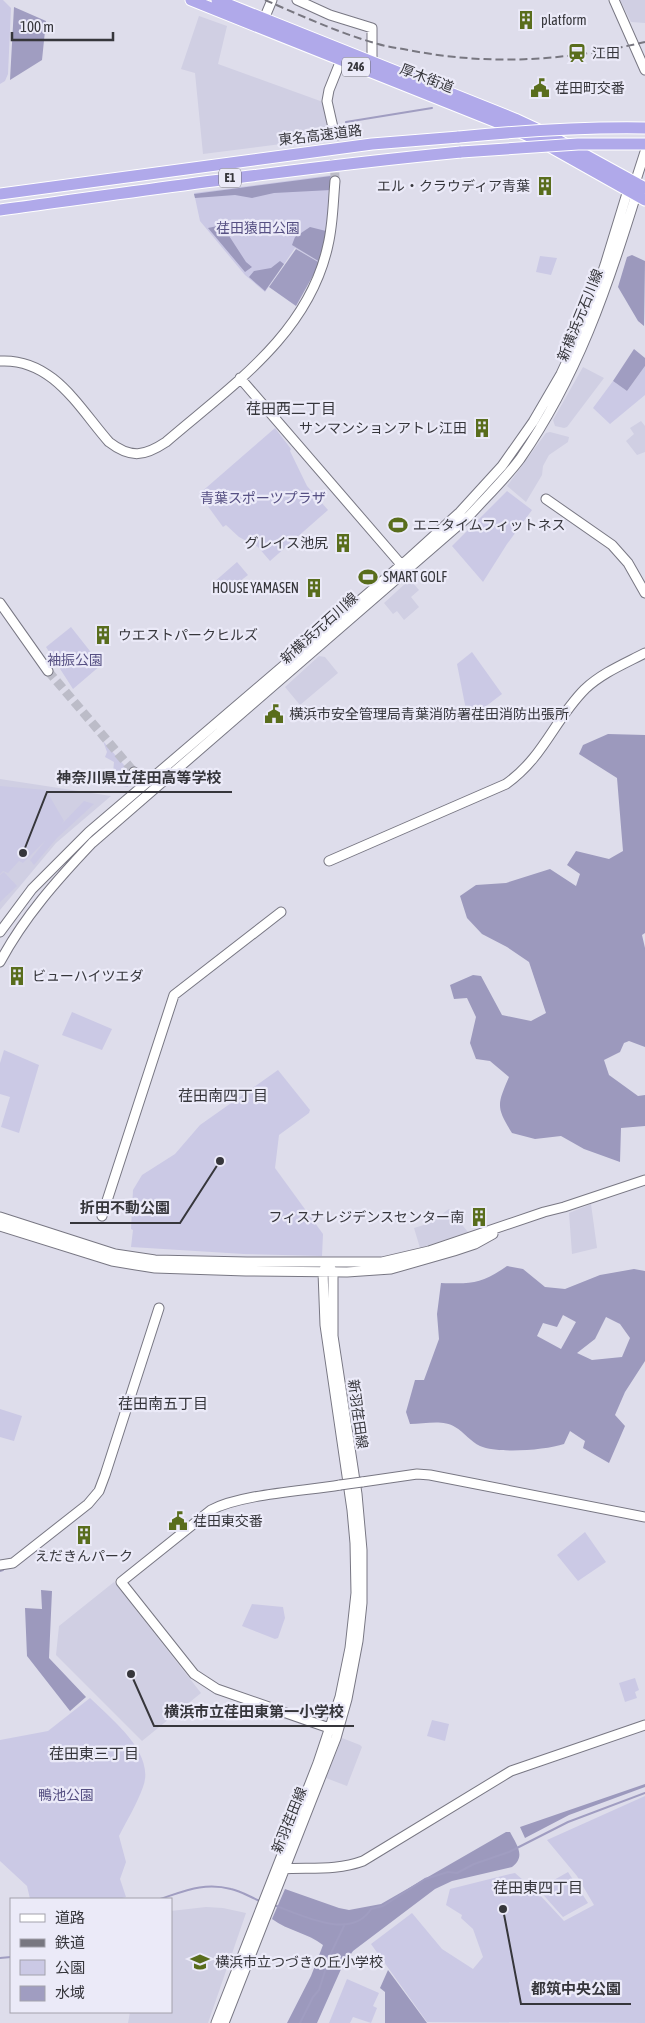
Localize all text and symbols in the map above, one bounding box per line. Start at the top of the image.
building icon: platform [515,9,537,31]
scale bar [12,10,114,42]
place label: platform [541,12,587,28]
text: 100 m [20,18,54,35]
station icon: 江田 [566,42,588,64]
place label: 江田 [592,45,620,61]
road number: 246 [342,58,370,76]
street label: 厚木街道 [398,60,456,96]
public building icon: 荏田町交番 [529,77,551,99]
place label: 荏田町交番 [555,80,625,96]
street label: 東名高速道路 [277,122,363,148]
road number: E1 [219,168,241,188]
building icon: エル・クラウディア青葉 [534,175,556,197]
place label: エル・クラウディア青葉 [377,178,530,194]
park label: 荏田猿田公園 [216,220,300,236]
street label: 新横浜元石川線 [554,267,606,363]
district label: 荏田西二丁目 [246,400,336,417]
building icon: サンマンションアトレ江田 [471,417,493,439]
place label: サンマンションアトレ江田 [299,420,467,436]
park label: 青葉スポーツプラザ [200,490,326,506]
sports icon: エニタイムフィットネス [387,514,409,536]
place label: エニタイムフィットネス [413,517,566,533]
building icon: グレイス池尻 [332,532,354,554]
place label: グレイス池尻 [244,535,328,551]
sports icon: SMART GOLF [357,566,379,588]
place label: SMART GOLF [383,569,447,585]
building icon: HOUSE YAMASEN [303,577,325,599]
place label: HOUSE YAMASEN [212,580,299,596]
street label: 新横浜元石川線 [277,589,361,667]
building icon: ウエストパークヒルズ [92,624,114,646]
place label: ウエストパークヒルズ [118,627,258,643]
park label: 袖振公園 [47,652,103,668]
public building icon: 横浜市安全管理局青葉消防署荏田消防出張所 [263,703,285,725]
place label: 横浜市安全管理局青葉消防署荏田消防出張所 [289,706,569,722]
callout: 神奈川県立荏田高等学校 [47,762,232,792]
text: 神奈川県立荏田高等学校 [55,769,222,786]
building icon: ビューハイツエダ [6,965,28,987]
place label: ビューハイツエダ [32,968,143,984]
district label: 荏田南四丁目 [178,1087,268,1104]
callout: 折田不動公園 [70,1193,180,1223]
text: 折田不動公園 [80,1199,170,1216]
building icon: フィスナレジデンスセンター南 [468,1206,490,1228]
place label: フィスナレジデンスセンター南 [269,1209,464,1225]
street label: 新羽荏田線 [345,1378,371,1450]
district label: 荏田南五丁目 [118,1395,208,1412]
public building icon: 荏田東交番 [167,1510,189,1532]
place label: 荏田東交番 [193,1513,263,1529]
building icon: えだきんパーク [73,1524,95,1546]
place label: えだきんパーク [35,1548,133,1564]
callout: 横浜市立荏田東第一小学校 [154,1696,354,1726]
text: 横浜市立荏田東第一小学校 [164,1703,344,1720]
district label: 荏田東三丁目 [49,1745,139,1762]
street label: 新羽荏田線 [268,1785,310,1855]
park label: 鴨池公園 [38,1787,94,1803]
district label: 荏田東四丁目 [493,1879,583,1896]
legend [10,1898,172,2013]
text: 道路 [55,1909,85,1926]
text: 鉄道 [55,1934,85,1951]
school or university icon: 横浜市立つづきの丘小学校 [189,1951,211,1973]
place label: 横浜市立つづきの丘小学校 [215,1954,383,1970]
text: 公園 [55,1959,85,1976]
callout: 都筑中央公園 [521,1974,631,2004]
text: 都筑中央公園 [531,1980,621,1997]
text: 水域 [55,1984,85,2001]

